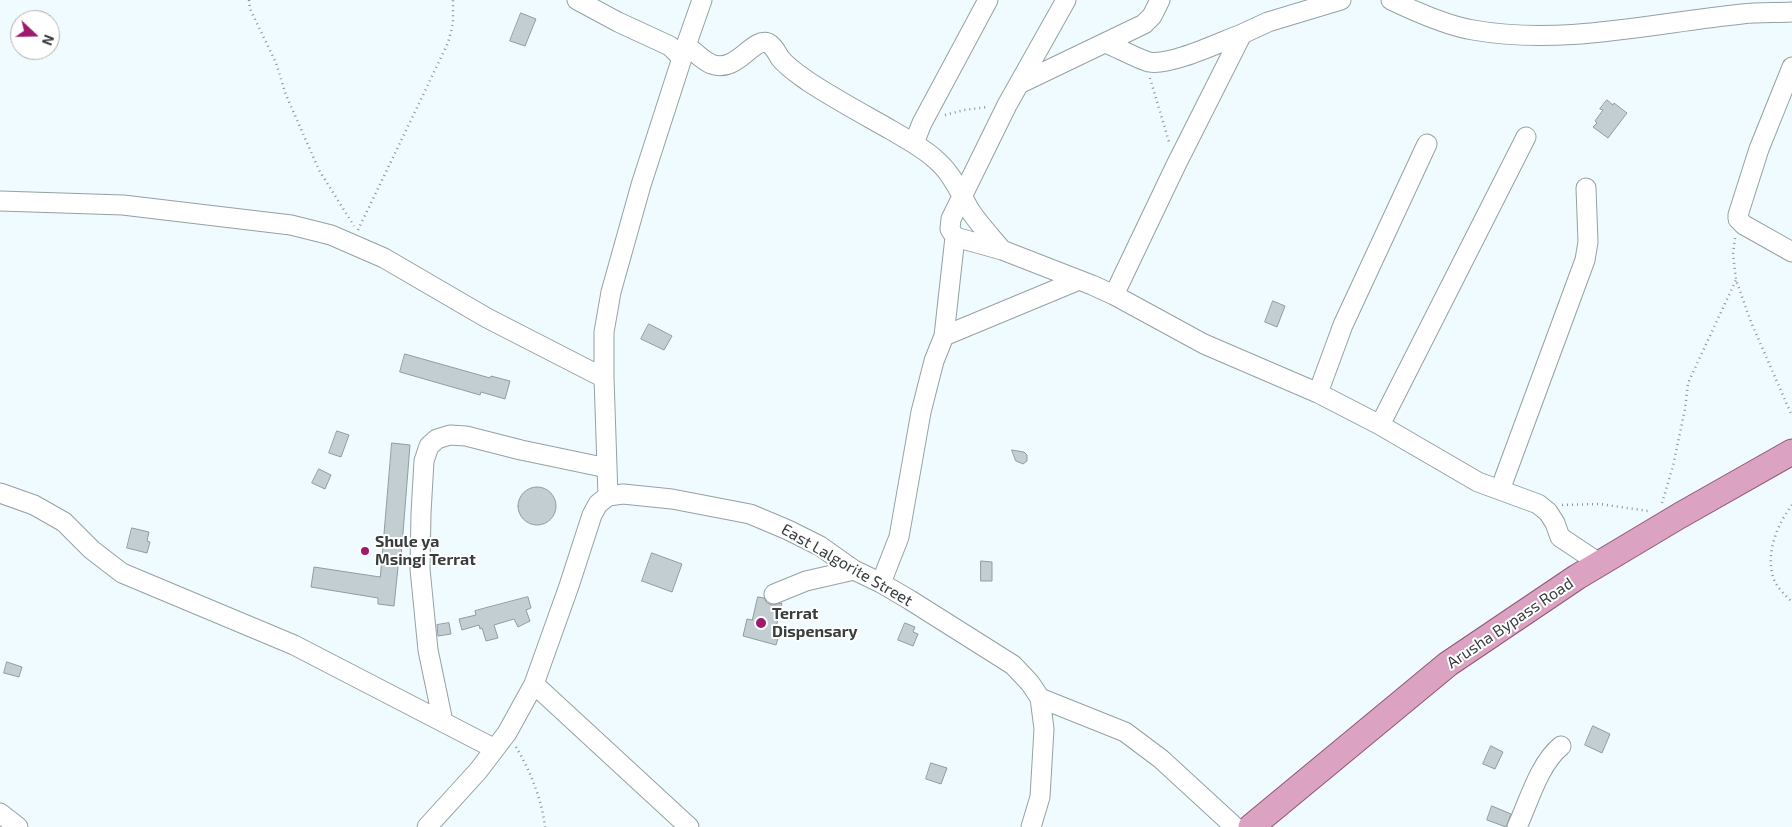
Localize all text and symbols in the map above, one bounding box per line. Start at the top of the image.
north arrow [10,10,60,60]
text: N [39,32,58,48]
street label: East Lalgorite Street [778,520,916,610]
place label: Shule ya Msingi Terrat [375,532,476,570]
marker: Shule ya Msingi Terrat [359,545,371,557]
street label: Arusha Bypass Road [1443,574,1577,672]
place label: Terrat Dispensary [772,604,858,642]
marker: Terrat Dispensary [754,616,768,630]

